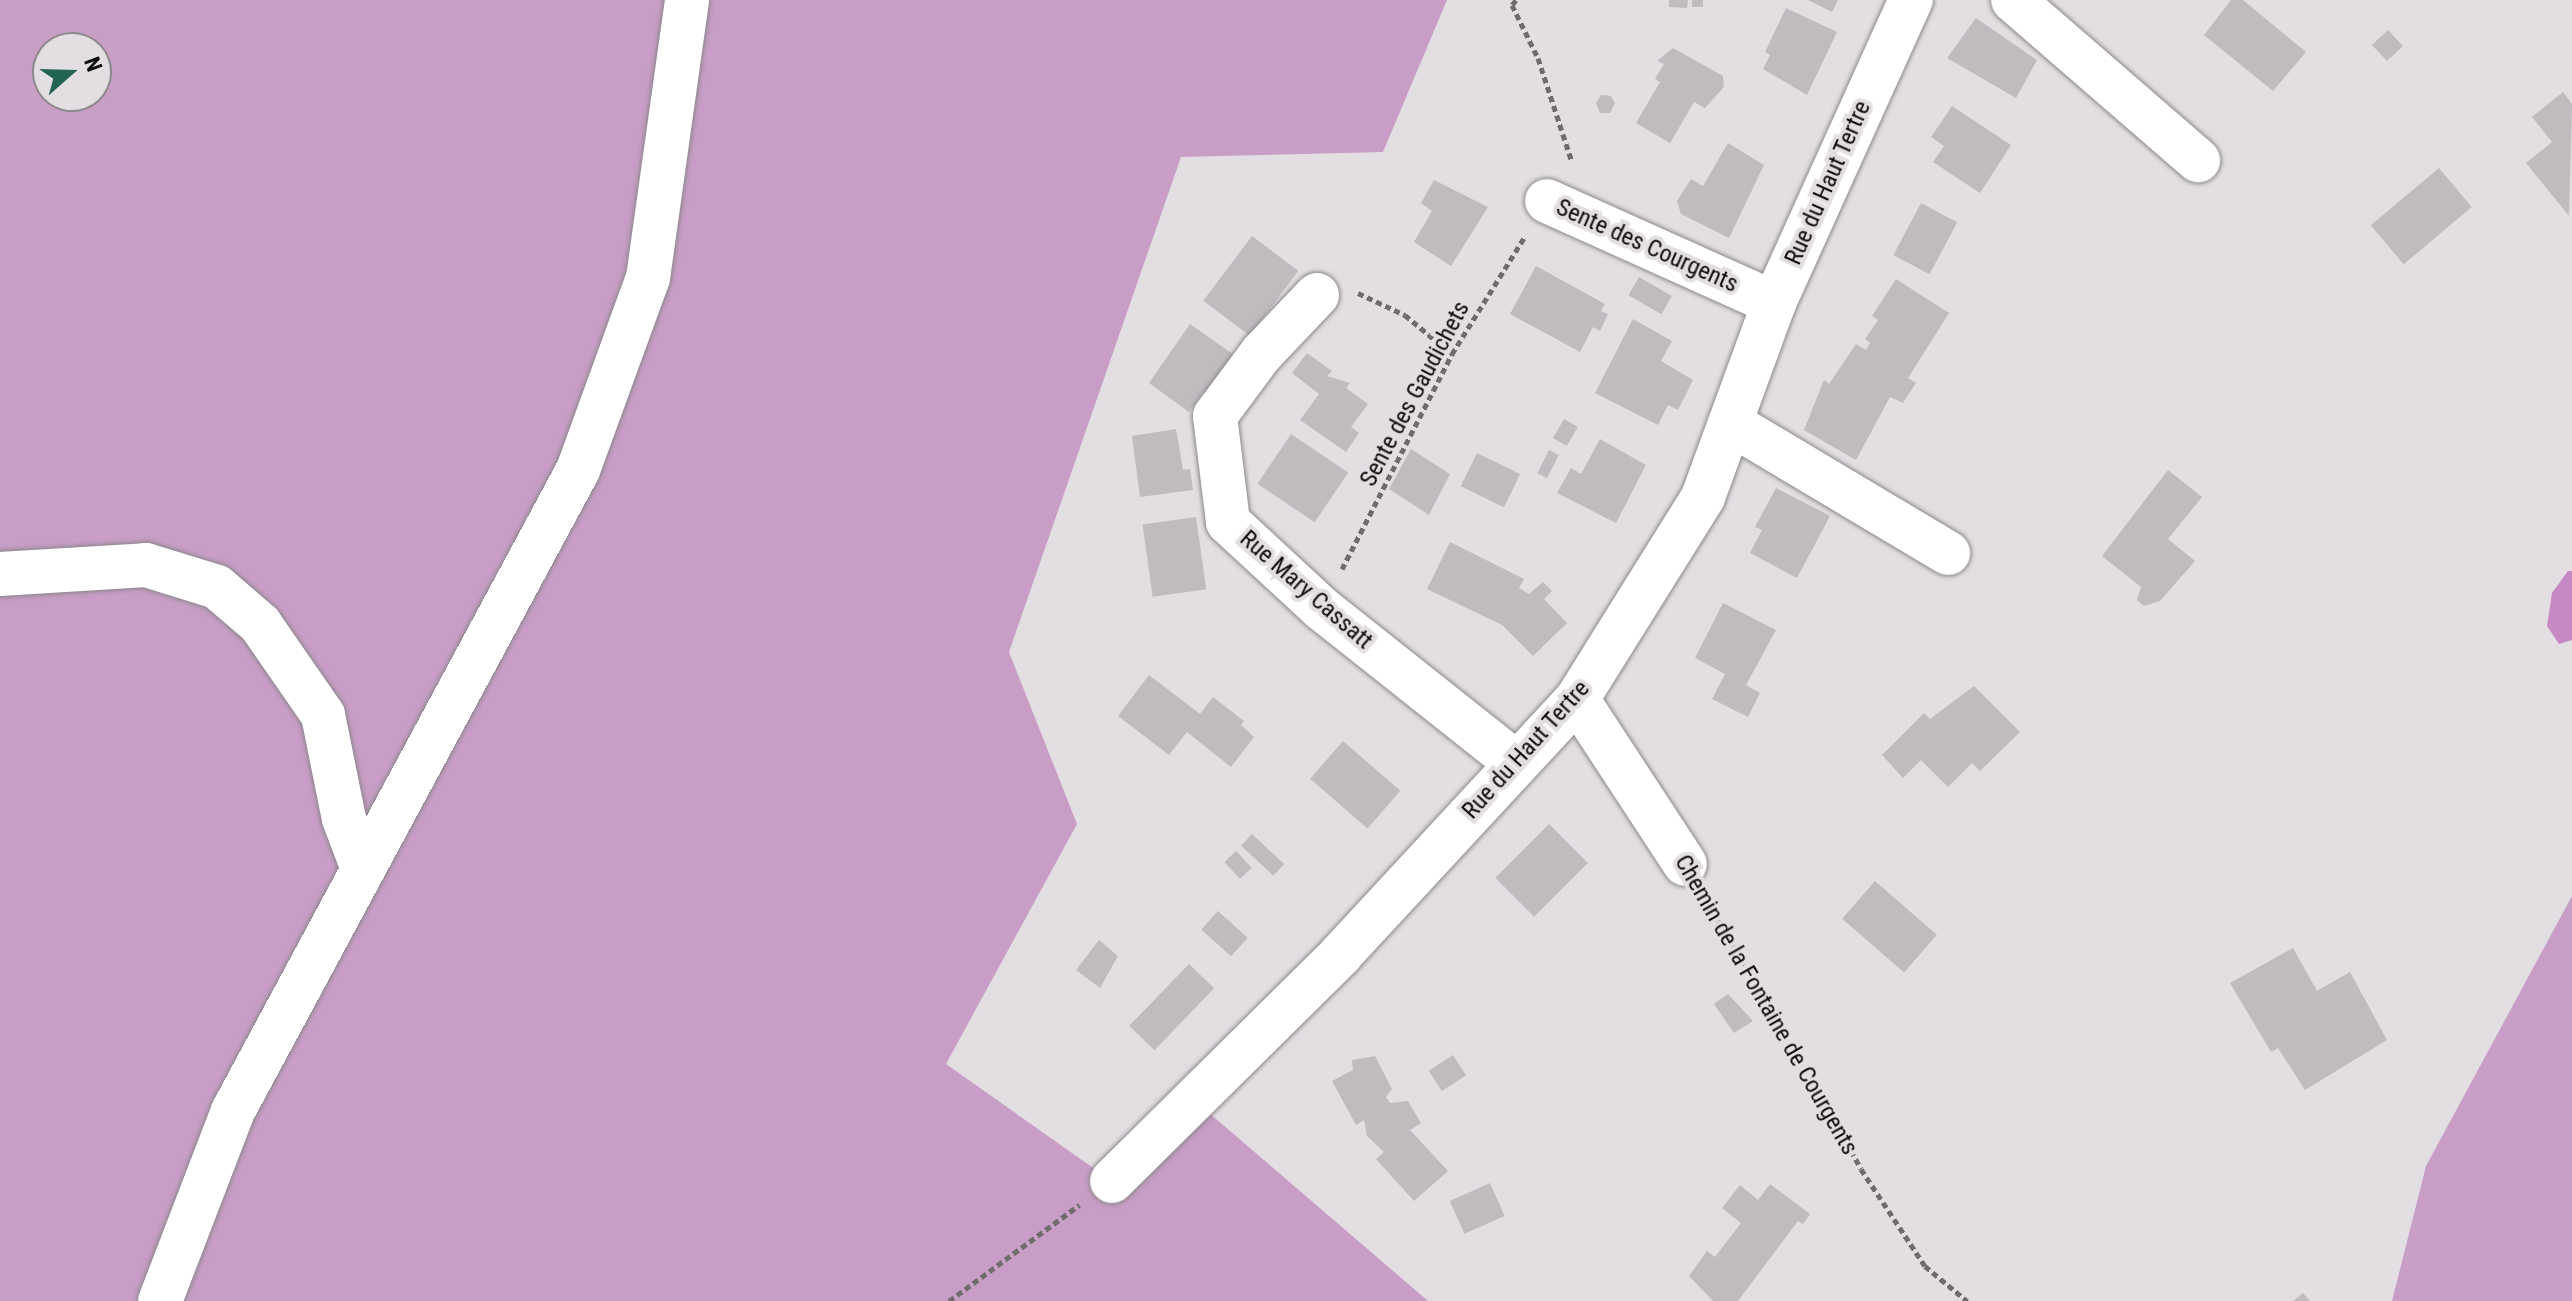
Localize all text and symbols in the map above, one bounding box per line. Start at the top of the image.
north arrow [32,32,112,112]
text: N [79,54,107,75]
street label: Rue du Haut Tertre [1779,96,1877,270]
street label: Sente des Courgents [1552,193,1742,299]
street label: Sente des Gaudichets [1354,297,1476,491]
street label: Rue Mary Cassatt [1234,525,1378,655]
street label: Rue du Haut Tertre [1456,675,1596,825]
street label: Chemin de la Fontaine de Courgents [1668,850,1864,1160]

